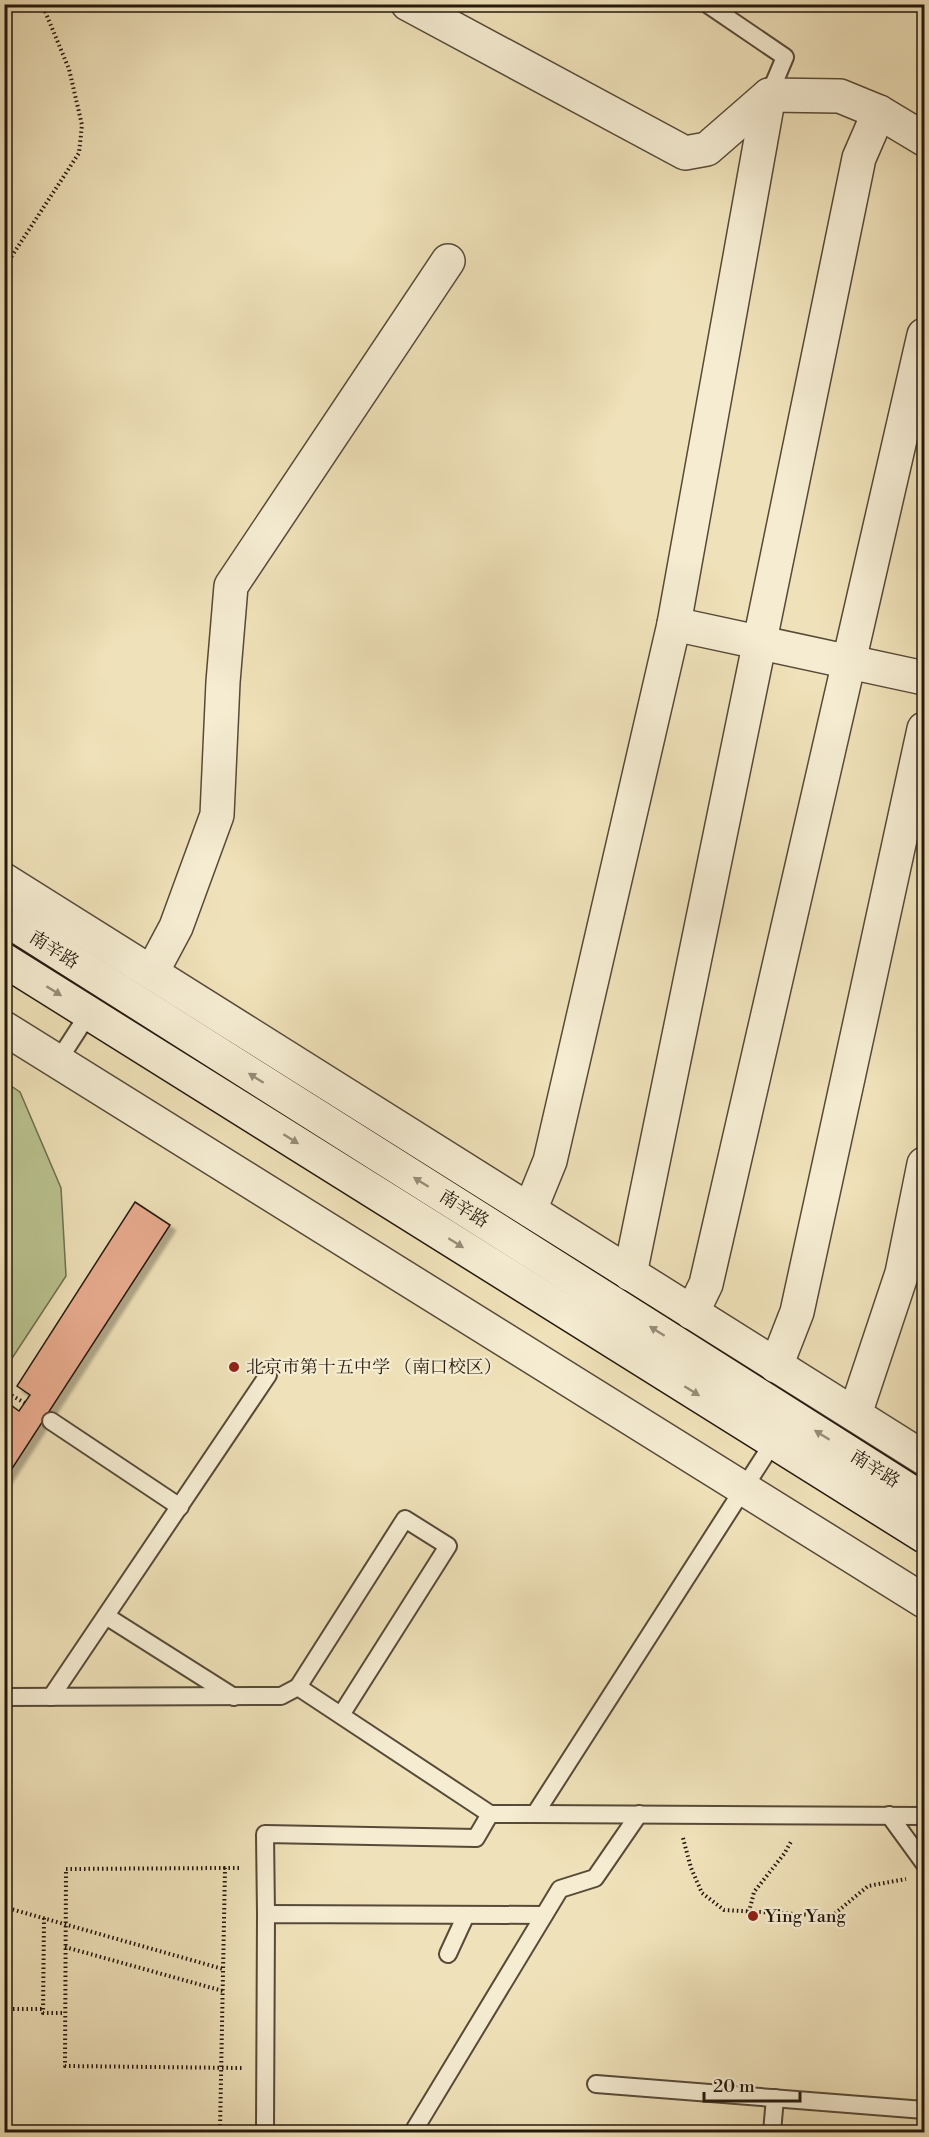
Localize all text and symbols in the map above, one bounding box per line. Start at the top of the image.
street label: 南辛路 [25,926,83,974]
one-way arrow [46,986,62,997]
one-way arrow [248,1072,264,1083]
one-way arrow [283,1134,299,1145]
one-way arrow [413,1176,429,1187]
street label: 南辛路 [435,1185,493,1233]
one-way arrow [448,1237,464,1248]
one-way arrow [649,1325,665,1336]
place label: 北京市第十五中学 （南口校区） [246,1356,502,1379]
marker: 北京市第十五中学 （南口校区） [227,1360,241,1374]
one-way arrow [684,1385,701,1396]
one-way arrow [814,1429,830,1440]
street label: 南辛路 [846,1445,904,1493]
place label: Ying Yang [764,1905,847,1928]
marker: Ying Yang [746,1909,760,1923]
scale bar [704,2065,800,2103]
text: 20 m [713,2075,755,2098]

